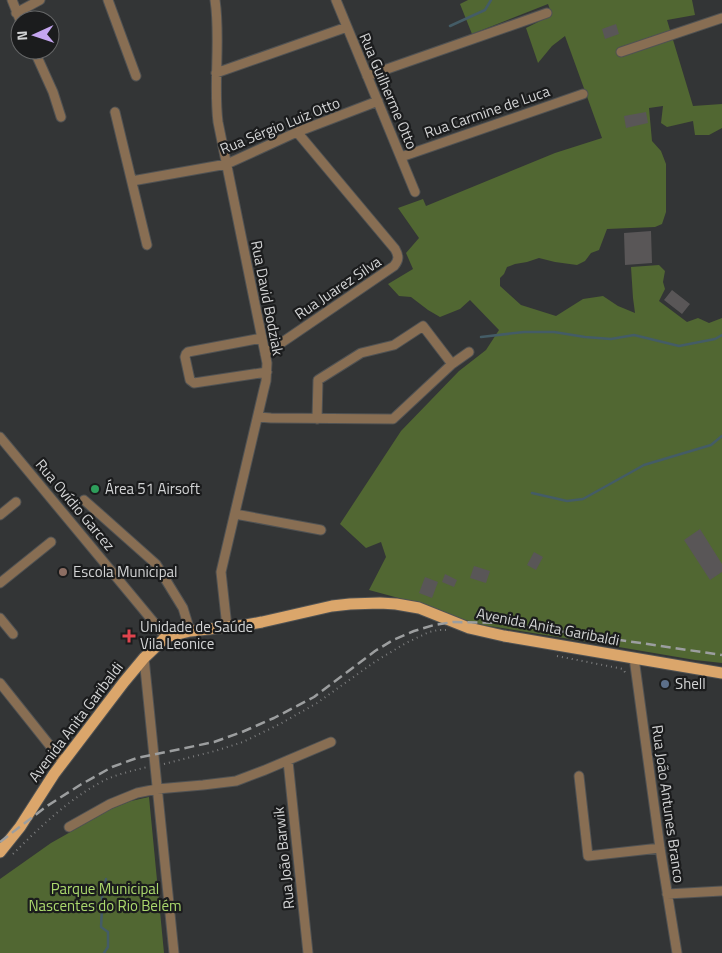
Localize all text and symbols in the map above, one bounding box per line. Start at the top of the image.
north arrow [10,10,60,60]
street label: Rua Guilherme Otto [354,29,423,153]
text: N [11,30,32,41]
street label: Rua Carmine de Luca [421,79,553,144]
street label: Rua Sérgio Luiz Otto [216,91,343,160]
street label: Rua David Bodziak [245,238,290,357]
street label: Rua Juarez Silva [290,250,386,325]
street label: Rua Ovídio Garcez [30,454,121,556]
place label: Área 51 Airsoft [105,477,201,500]
marker: Área 51 Airsoft [89,483,101,495]
place label: Escola Municipal [73,560,178,583]
marker: Escola Municipal [57,566,69,578]
street label: Avenida Anita Garibaldi [475,601,622,652]
place label: Unidade de Saúde Vila Leonice [140,615,253,655]
marker: Unidade de Saúde Vila Leonice [122,629,136,643]
street label: Avenida Anita Garibaldi [23,657,128,787]
place label: Shell [675,672,706,695]
marker: Shell [659,678,671,690]
street label: Rua João Antunes Branco [646,723,691,885]
street label: Rua João Barwik [267,806,300,910]
park label: Parque Municipal Nascentes do Rio Belém [28,877,182,917]

